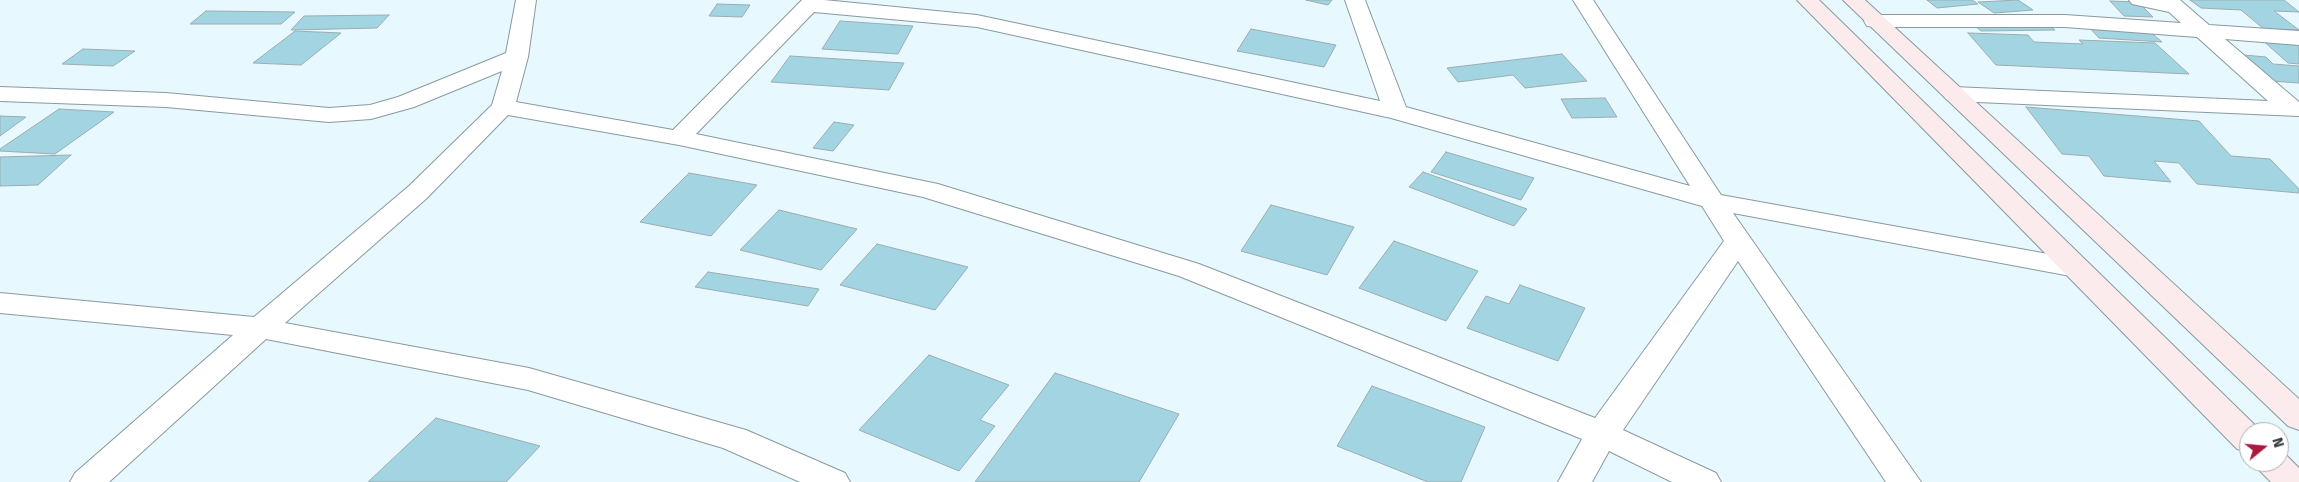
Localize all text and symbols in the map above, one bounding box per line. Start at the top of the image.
north arrow [2239,422,2289,472]
text: N [2268,436,2287,450]

